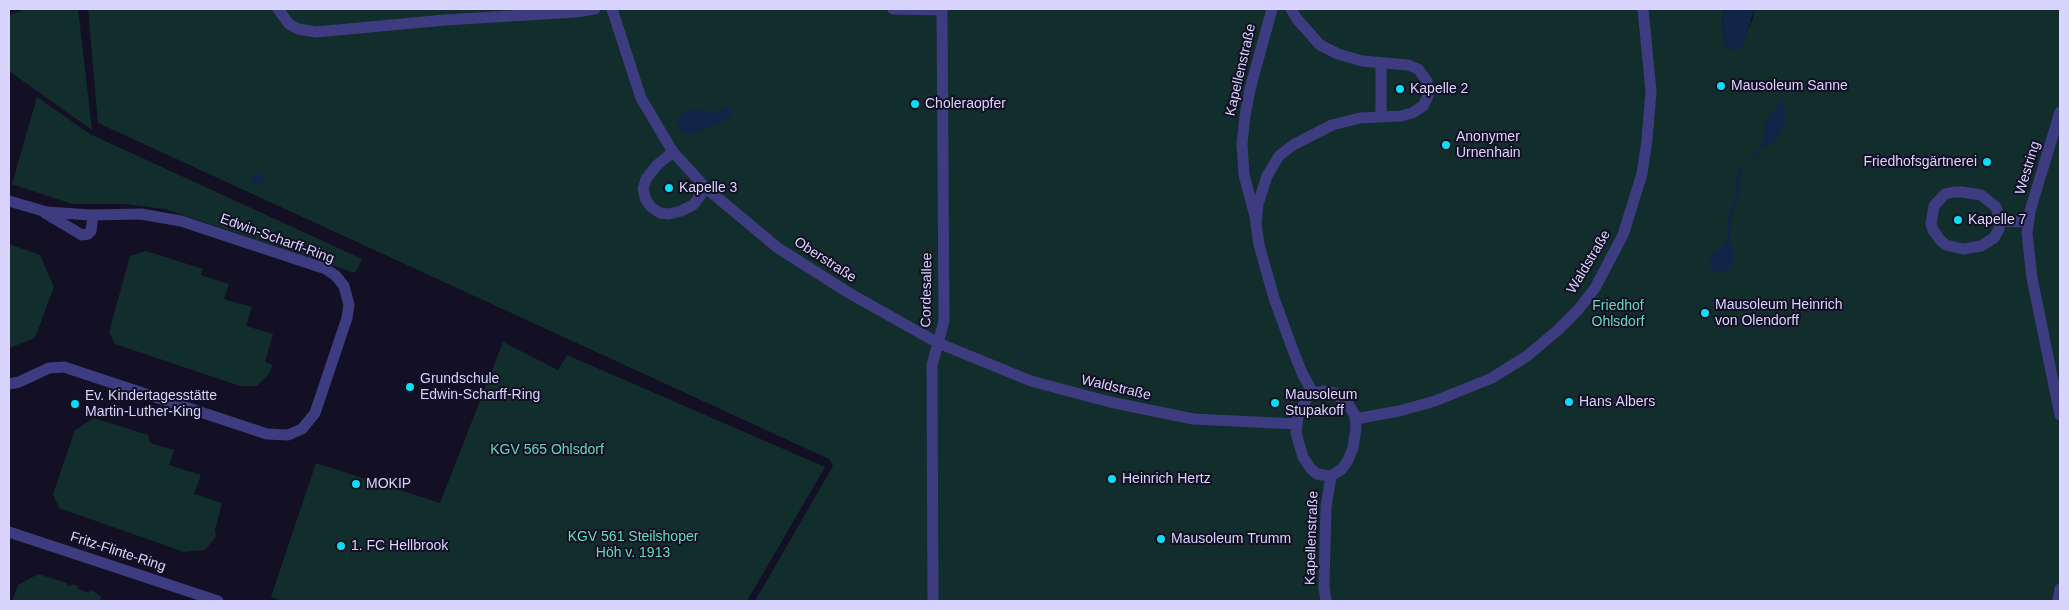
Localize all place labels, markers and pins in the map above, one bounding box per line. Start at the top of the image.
place label: Mausoleum Sanne [1731,78,1848,94]
marker: Mausoleum Sanne [1715,80,1727,92]
place label: Kapelle 2 [1410,81,1468,97]
marker: Kapelle 2 [1394,83,1406,95]
place label: Choleraopfer [925,96,1006,112]
marker: Choleraopfer [909,98,921,110]
place label: Anonymer Urnenhain [1456,129,1521,162]
marker: Anonymer Urnenhain [1440,139,1452,151]
place label: Friedhofsgärtnerei [1863,154,1977,170]
marker: Friedhofsgärtnerei [1981,156,1993,168]
place label: Kapelle 3 [679,180,737,196]
marker: Kapelle 3 [663,182,675,194]
place label: Kapelle 7 [1968,212,2026,228]
marker: Kapelle 7 [1952,214,1964,226]
place label: Mausoleum Heinrich von Olendorff [1715,297,1843,330]
marker: Mausoleum Heinrich von Olendorff [1699,307,1711,319]
place label: Grundschule Edwin-Scharff-Ring [420,371,540,404]
marker: Grundschule Edwin-Scharff-Ring [404,381,416,393]
place label: Mausoleum Stupakoff [1285,387,1357,420]
place label: Ev. Kindertagesstätte Martin-Luther-King [85,388,217,421]
place label: Hans Albers [1579,394,1655,410]
marker: Hans Albers [1563,396,1575,408]
marker: Mausoleum Stupakoff [1269,397,1281,409]
marker: Ev. Kindertagesstätte Martin-Luther-King [69,398,81,410]
place label: Heinrich Hertz [1122,471,1211,487]
marker: Heinrich Hertz [1106,473,1118,485]
place label: MOKIP [366,476,411,492]
marker: MOKIP [350,478,362,490]
place label: Mausoleum Trumm [1171,531,1291,547]
marker: Mausoleum Trumm [1155,533,1167,545]
place label: 1. FC Hellbrook [351,538,448,554]
marker: 1. FC Hellbrook [335,540,347,552]

